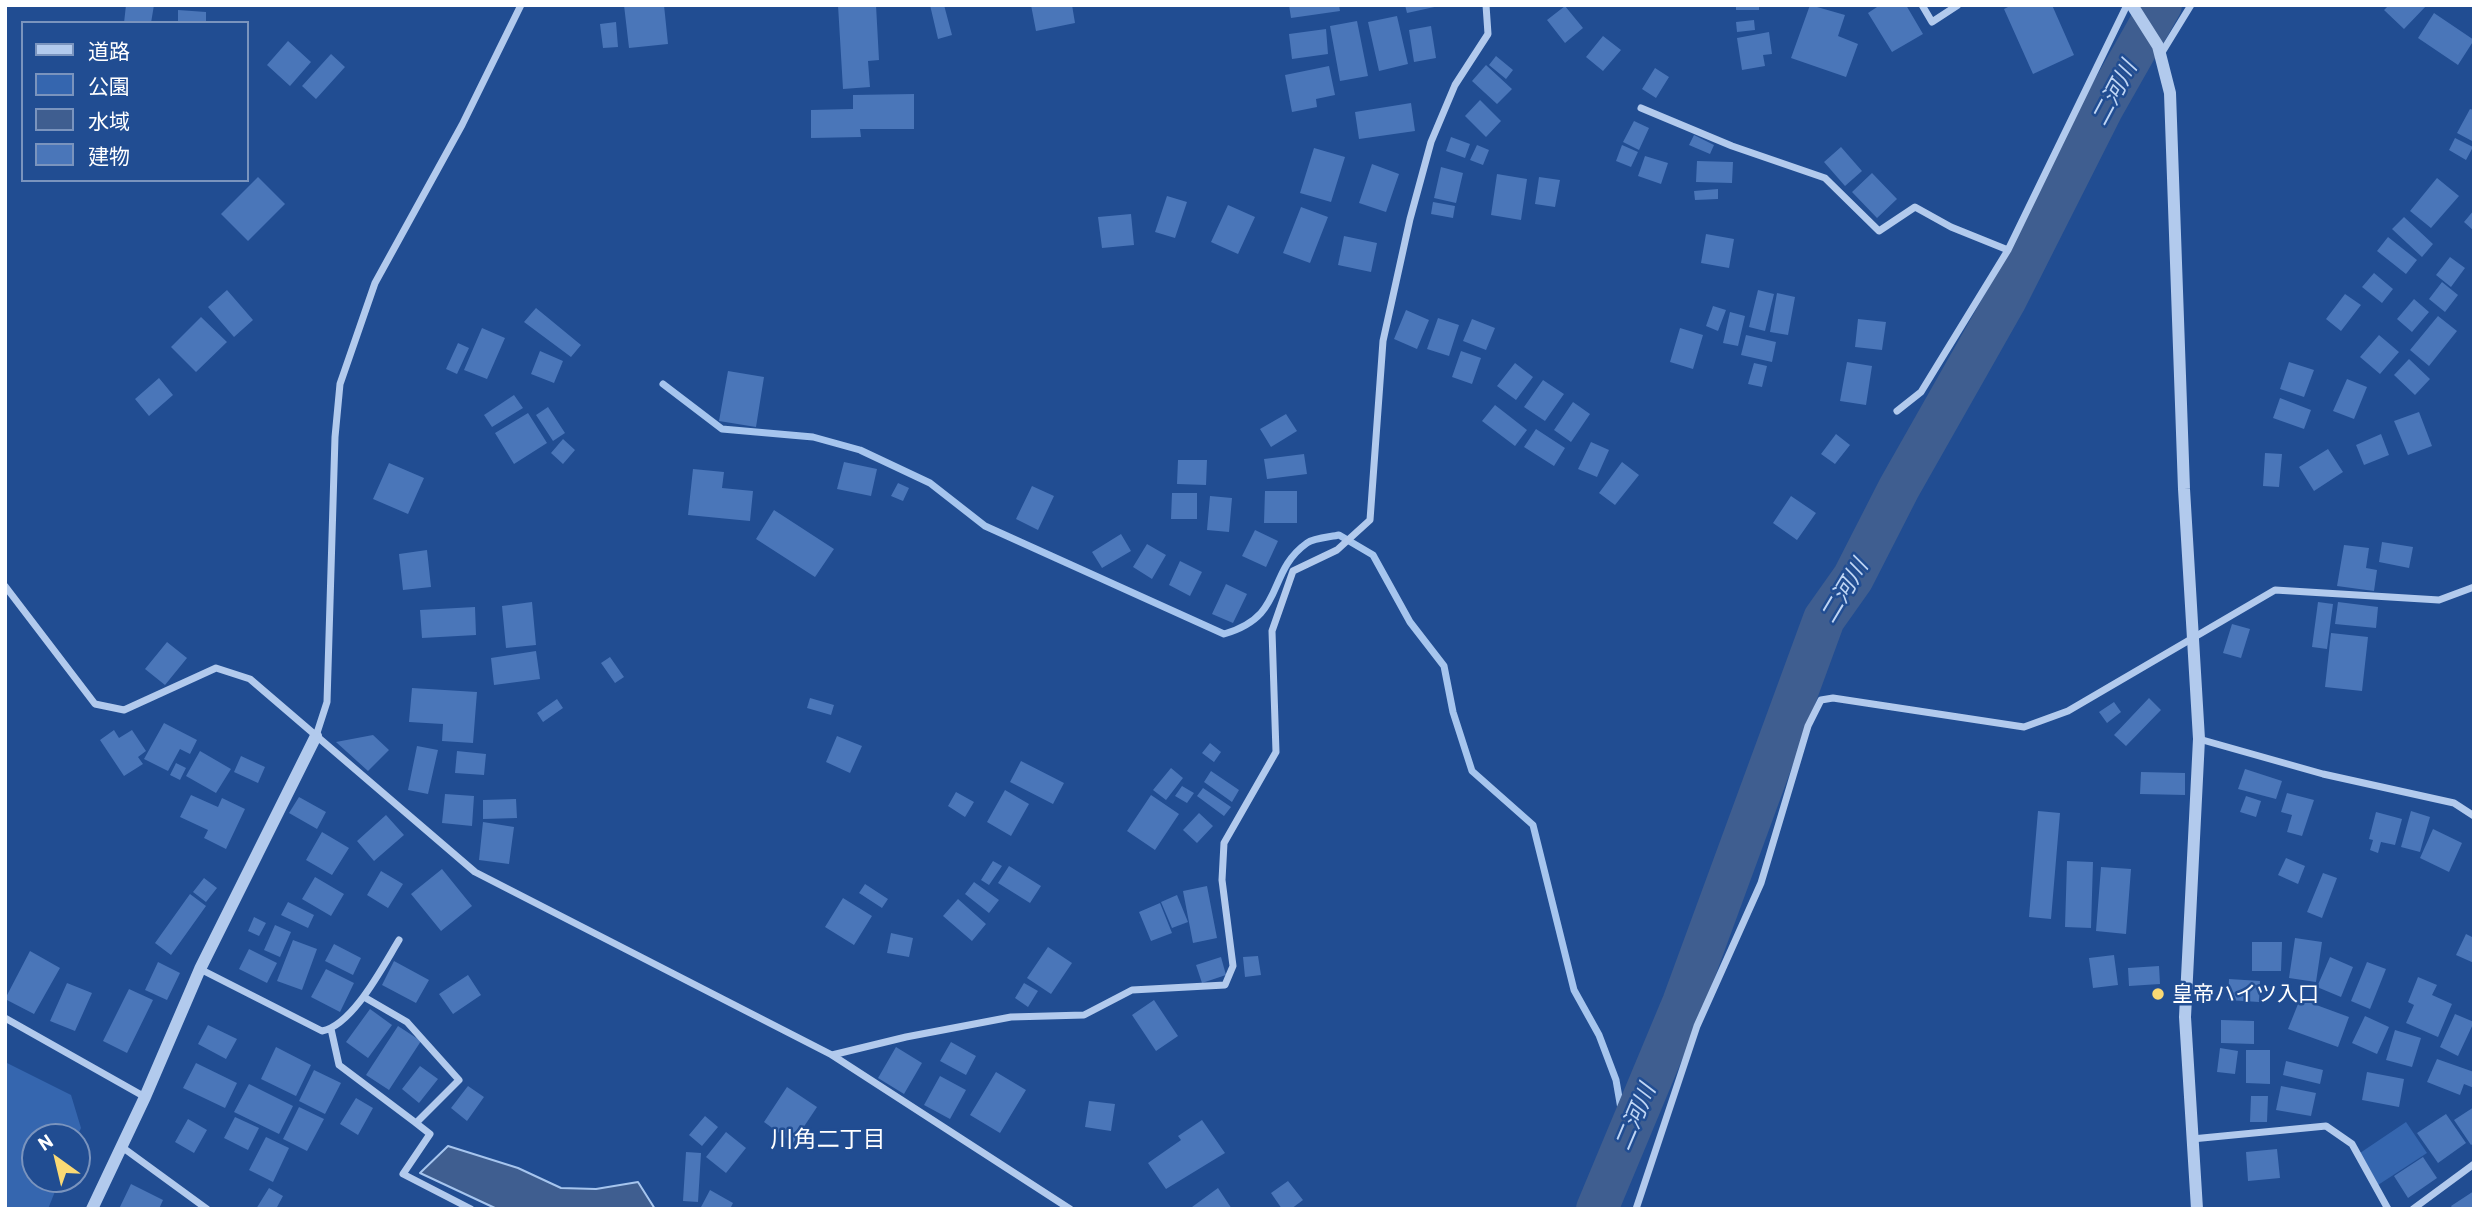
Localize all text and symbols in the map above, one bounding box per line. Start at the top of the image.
legend [21,21,248,182]
text: 道路 [88,38,130,63]
water label: 二河川 [2086,56,2142,130]
text: 公園 [88,73,130,98]
text: 水域 [88,108,130,133]
text: 建物 [88,143,130,168]
water label: 二河川 [1814,554,1874,628]
place label: 皇帝ハイツ入口 [2172,981,2319,1007]
marker: 皇帝ハイツ入口 [2150,986,2166,1002]
water label: 二河川 [1609,1080,1661,1154]
north arrow [21,1123,91,1193]
district label: 川角二丁目 [771,1125,885,1153]
text: N [33,1129,57,1155]

